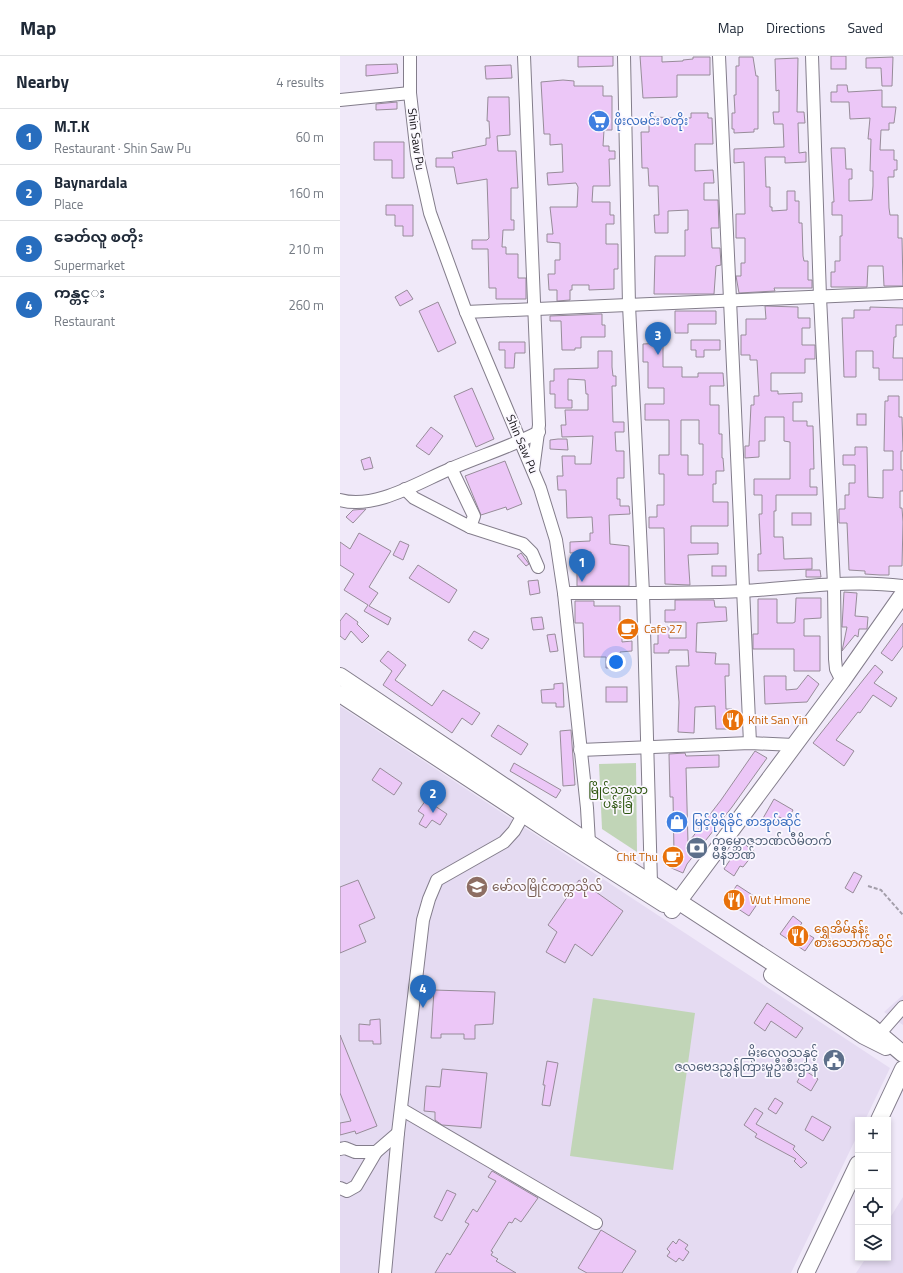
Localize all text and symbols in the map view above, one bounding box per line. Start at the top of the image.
text: Map [20,13,56,42]
text: Map [718,17,744,38]
text: Directions [766,17,825,38]
text: Saved [847,17,883,38]
text: Nearby [16,69,69,95]
text: 4 results [276,72,324,92]
street label: Shin Saw Pu [403,107,430,171]
supermarket icon: ဖိုးလမင်း စတိုး [586,108,612,134]
place label: ဖိုးလမင်း စတိုး [614,111,688,131]
text: M.T.K [54,115,90,138]
text: 1 [25,127,33,147]
text: 60 m [296,127,324,147]
text: Restaurant · Shin Saw Pu [54,138,191,158]
text: Baynardala [54,171,127,194]
text: 2 [25,183,33,203]
text: 160 m [288,183,324,203]
text: Place [54,194,83,214]
text: ခေတ်လူ စတိုး [54,225,143,248]
text: 3 [25,239,33,259]
text: 210 m [288,239,324,259]
text: Supermarket [54,255,125,275]
text: ကန္တင္း [54,281,105,304]
text: 4 [25,295,33,315]
text: 260 m [288,295,324,315]
text: Restaurant [54,311,115,331]
pin: 3 [645,322,671,355]
street label: Shin Saw Pu [502,411,543,476]
pin: 1 [569,549,595,582]
cafe icon: Cafe 27 [615,616,641,642]
place label: Cafe 27 [644,619,683,638]
your location [606,652,626,672]
restaurant icon: Khit San Yin [720,707,746,733]
place label: Khit San Yin [748,710,808,729]
pin: 2 [420,780,446,813]
park label: မြိုင်သာယာ ပန်းခြံ [588,780,648,814]
shop icon: မြင့်မိုရ်ခိုင် စာအုပ်ဆိုင် [664,809,690,835]
place label: မြင့်မိုရ်ခိုင် စာအုပ်ဆိုင် [692,812,802,832]
place label: ကမ္ဘောဇဘဏ်လီမိတက် မီနီဘဏ် [712,831,832,865]
bank icon: ကမ္ဘောဇဘဏ်လီမိတက် မီနီဘဏ် [684,835,710,861]
cafe icon: Chit Thu [660,844,686,870]
place label: Chit Thu [616,847,658,866]
school or university icon: မော်လမြိုင်တက္ကသိုလ် [464,874,490,900]
place label: မော်လမြိုင်တက္ကသိုလ် [492,877,602,897]
restaurant icon: Wut Hmone [721,887,747,913]
place label: Wut Hmone [750,890,811,909]
place label: ရွှေအိမ်နန်း စားသောက်ဆိုင် [814,919,893,953]
restaurant icon: ရွှေအိမ်နန်း စားသောက်ဆိုင် [785,923,811,949]
pin: 4 [410,975,436,1008]
place label: မိုးလေဝသနှင့် ဇလဗေဒညွှန်ကြားမှုဦးစီးဌာန [674,1043,818,1077]
public building icon: မိုးလေဝသနှင့် ဇလဗေဒညွှန်ကြားမှုဦးစီးဌာန [821,1047,847,1073]
map controls [855,1117,891,1261]
button: + [855,1117,891,1153]
button: − [855,1153,891,1189]
button: locate [855,1189,891,1225]
button: layers [855,1225,891,1261]

